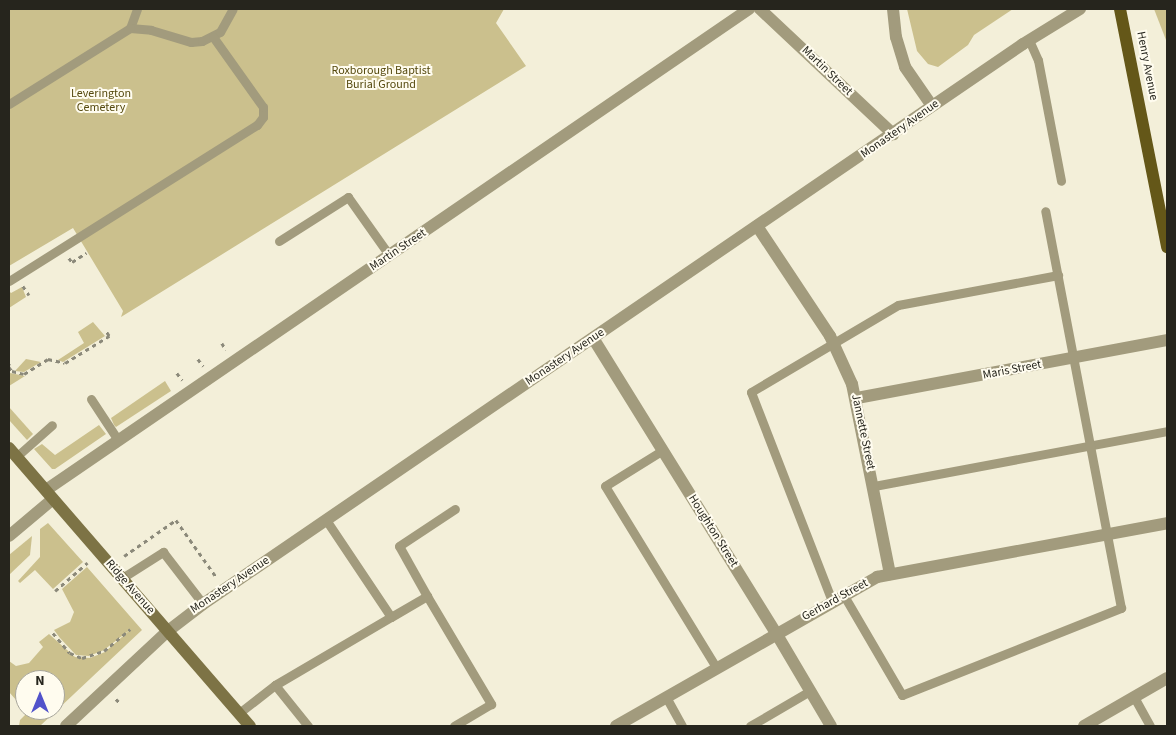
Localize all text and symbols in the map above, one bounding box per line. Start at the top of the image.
street label: Henry Avenue [1133,30,1161,102]
street label: Martin Street [799,43,855,99]
park label: Roxborough Baptist Burial Ground [332,64,430,92]
park label: Leverington Cemetery [71,87,131,115]
street label: Monastery Avenue [858,97,942,161]
street label: Martin Street [367,226,429,274]
street label: Monastery Avenue [523,325,607,389]
street label: Maris Street [981,357,1043,383]
street label: Jannette Street [848,393,878,471]
street label: Houghton Street [685,492,741,570]
street label: Monastery Avenue [188,553,272,617]
street label: Ridge Avenue [102,557,158,617]
street label: Gerhard Street [799,576,871,624]
north arrow [15,670,65,720]
text: N [35,671,45,691]

